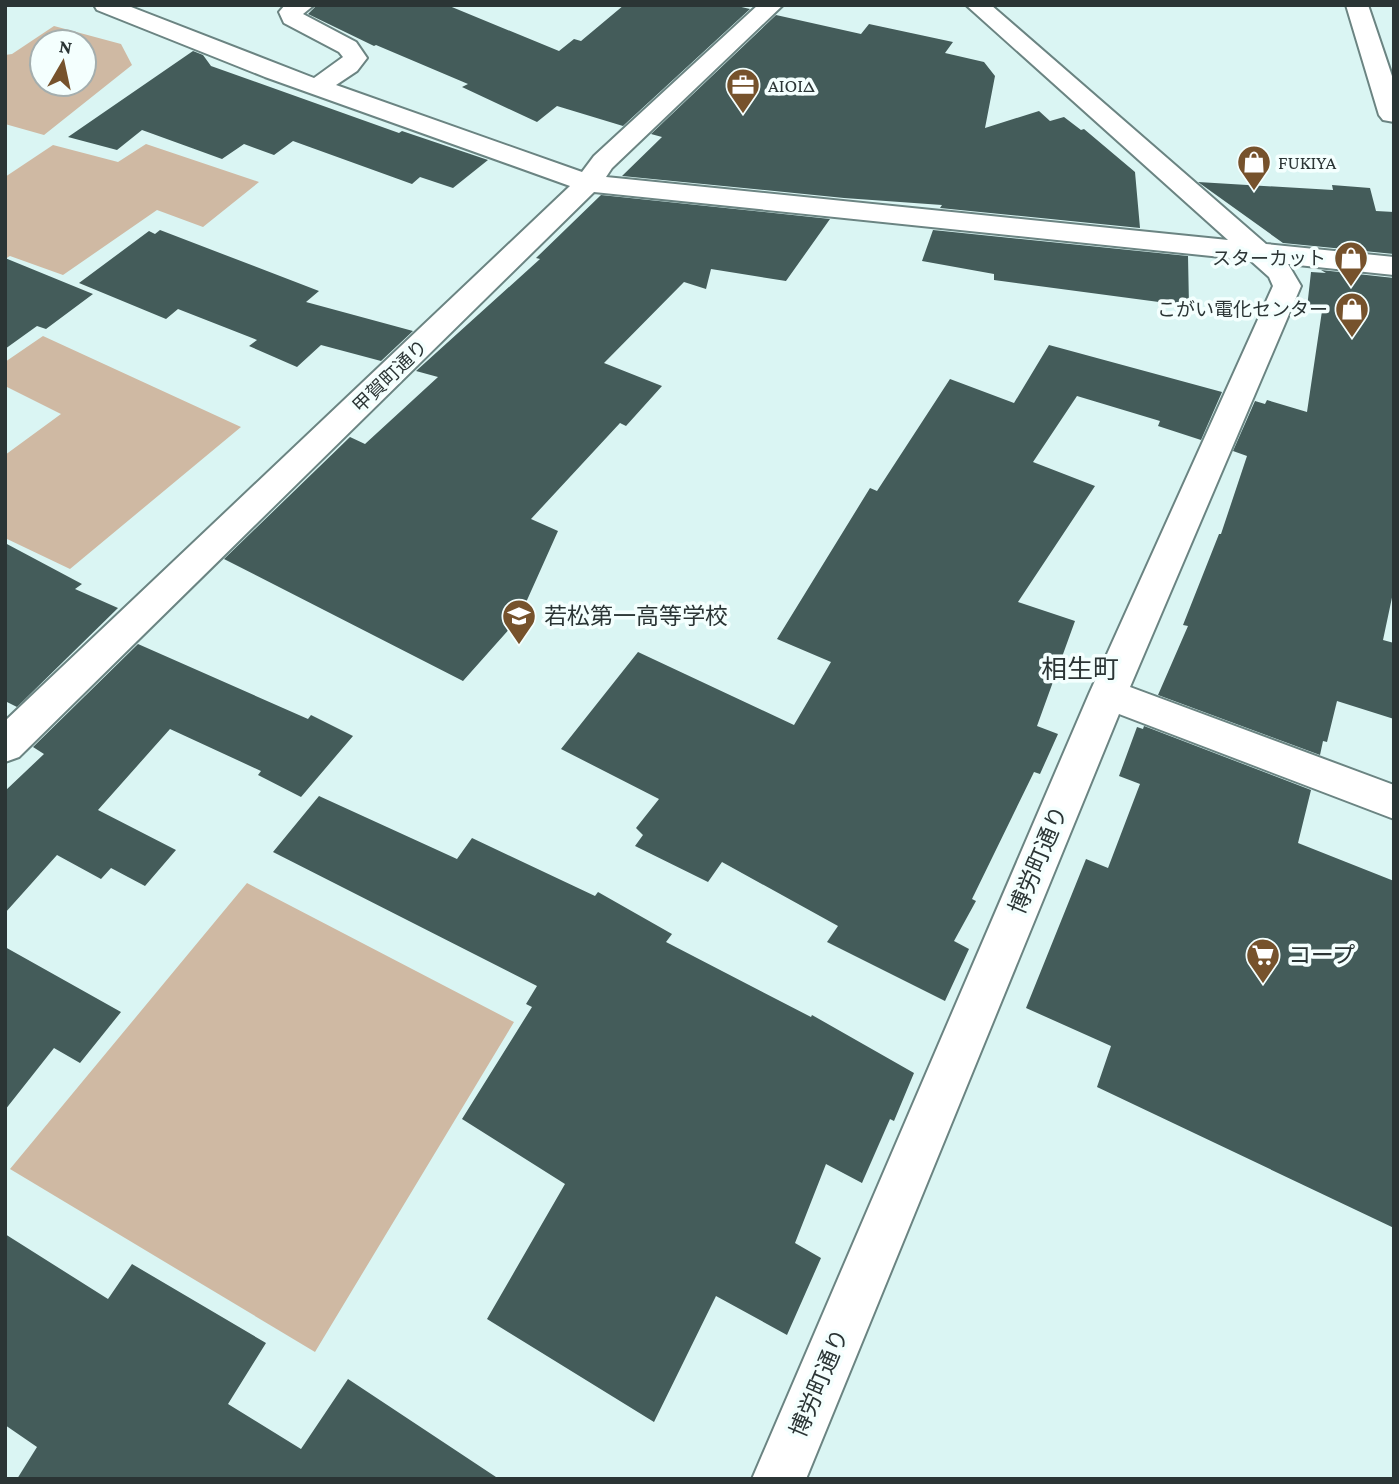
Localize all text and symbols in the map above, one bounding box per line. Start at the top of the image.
north arrow [28,28,98,98]
text: N [58,35,74,58]
office icon: AIOIΔ [724,66,762,115]
place label: AIOIΔ [768,75,815,96]
shop icon: FUKIYA [1235,143,1273,192]
place label: FUKIYA [1278,152,1337,173]
shop icon: スターカット [1332,239,1370,288]
place label: スターカット [1212,248,1326,269]
shop icon: こがい電化センター [1333,290,1371,339]
place label: こがい電化センター [1157,299,1328,320]
street label: 甲賀町通り [349,335,431,417]
school or university icon: 若松第一高等学校 [500,597,538,646]
place label: 若松第一高等学校 [544,603,728,629]
district label: 相生町 [1041,655,1119,684]
street label: 博労町通り [1004,802,1072,918]
supermarket icon: コープ [1244,936,1282,985]
place label: コープ [1288,942,1356,968]
street label: 博労町通り [785,1325,853,1441]

